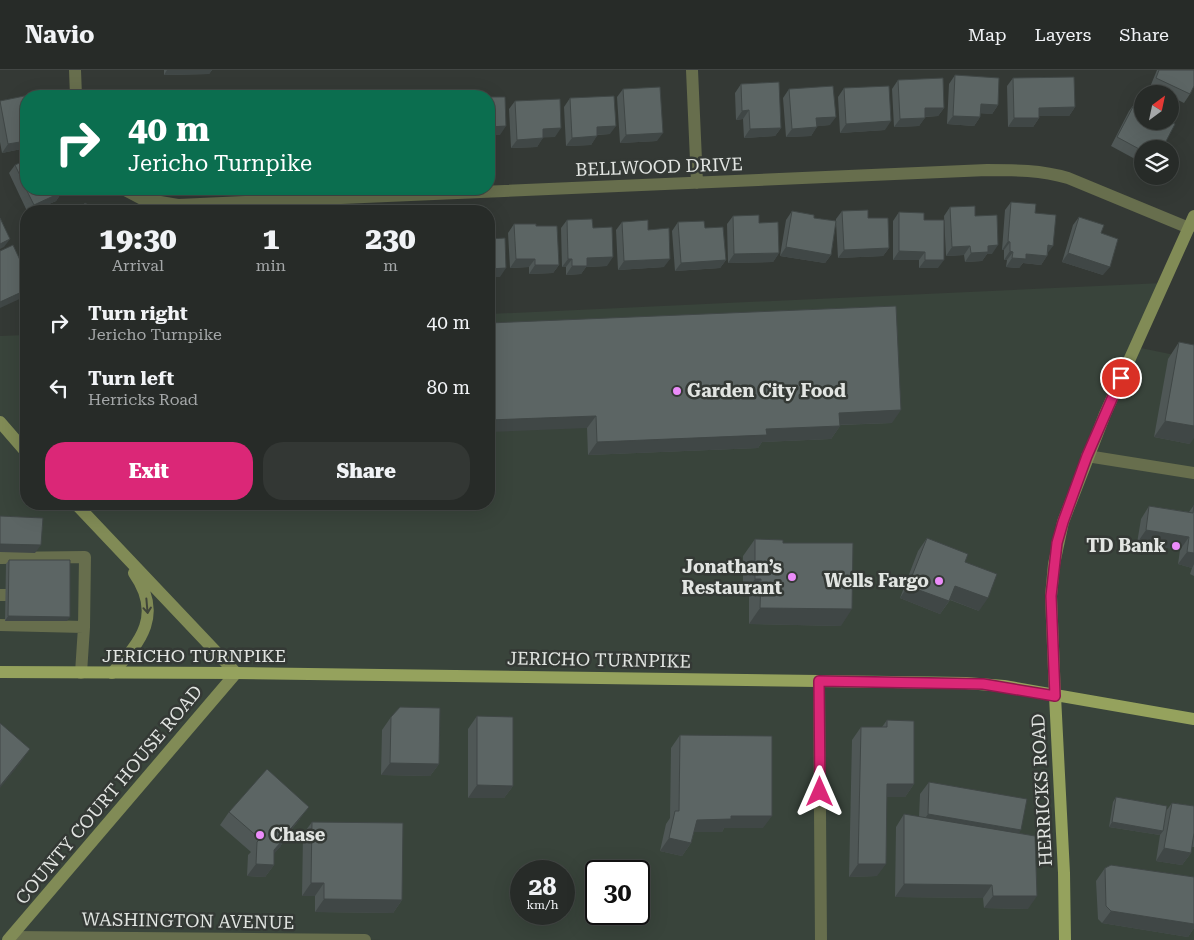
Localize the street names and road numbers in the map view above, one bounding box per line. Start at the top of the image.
street label: BELLWOOD DRIVE [575,153,743,180]
street label: JERICHO TURNPIKE [102,645,286,666]
street label: JERICHO TURNPIKE [507,647,691,672]
street label: COUNTY COURT HOUSE ROAD [11,681,206,908]
street label: HERRICKS ROAD [1027,713,1056,867]
street label: WASHINGTON AVENUE [81,908,295,933]

